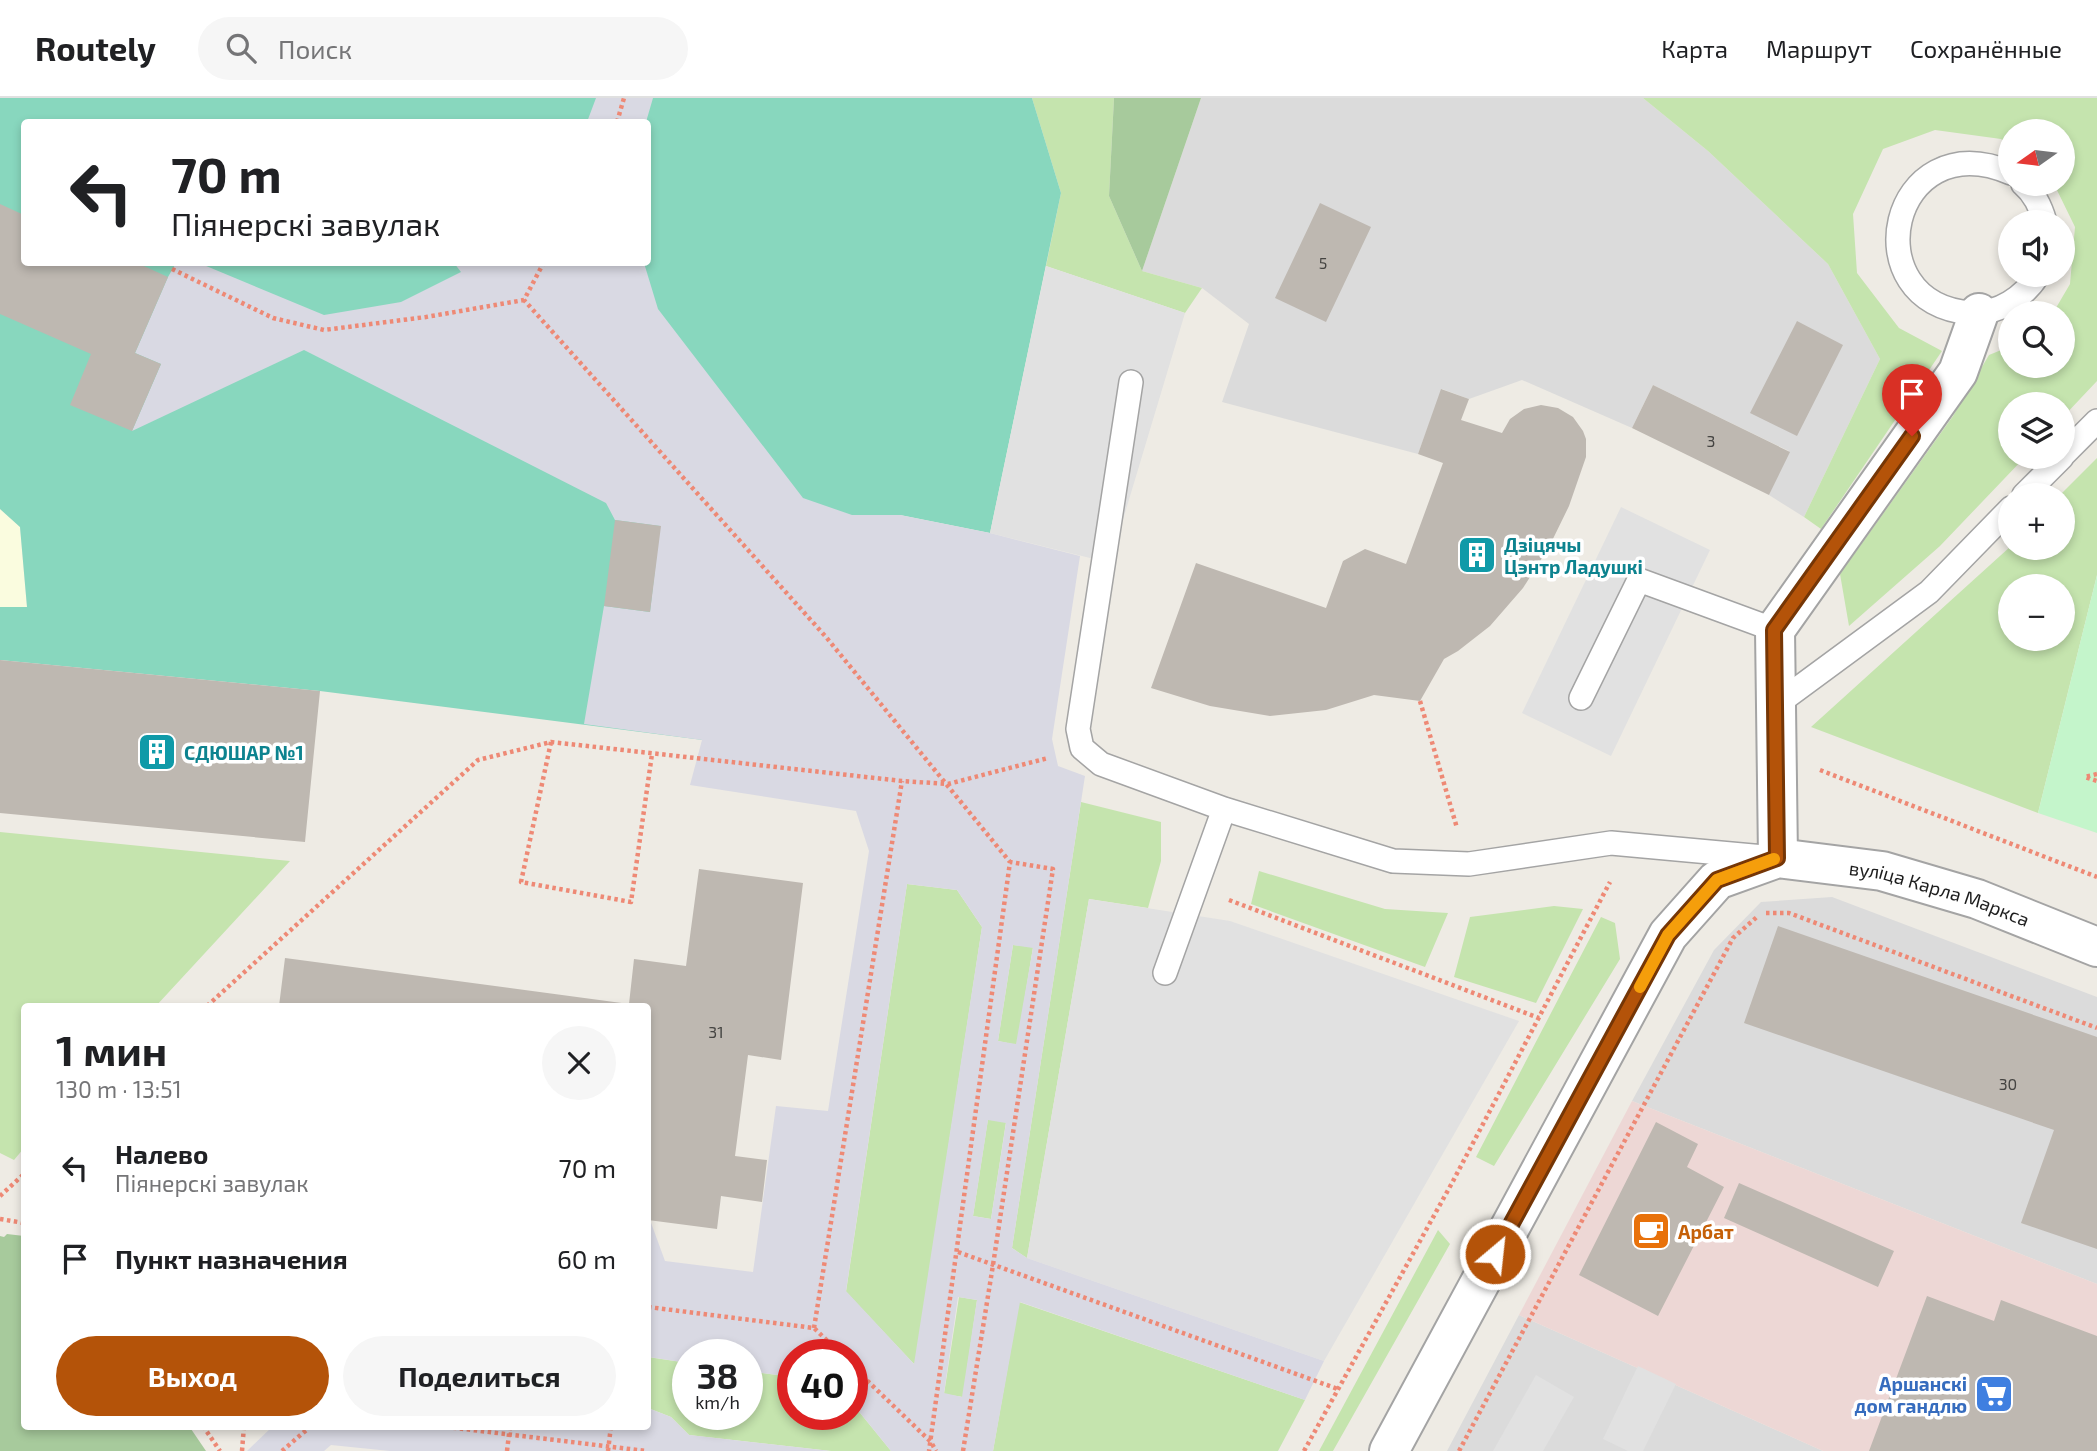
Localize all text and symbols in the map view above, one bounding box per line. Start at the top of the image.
search box [198,17,688,80]
text: Routely [35,28,156,68]
icon: search [222,29,260,67]
text: Поиск [278,33,352,64]
text: Карта [1661,34,1728,63]
text: Маршрут [1766,34,1872,63]
text: Сохранённые [1910,34,2062,63]
north arrow [1998,119,2076,196]
map controls [1998,119,2075,651]
text: 70 m [171,144,282,203]
icon: left [56,147,147,238]
text: Піянерскі завулак [171,204,440,242]
button: sound [1998,210,2075,287]
house number: 5 [1319,253,1327,272]
button: search [1998,301,2075,378]
pin [1882,364,1942,436]
icon: arrive [1893,375,1931,413]
button: layers [1998,392,2075,469]
house number: 3 [1707,431,1715,450]
button: + [1998,483,2075,560]
place label: Дзіцячы Цэнтр Ладушкі [1504,533,1643,578]
building icon: Дзіцячы Цэнтр Ладушкі [1456,534,1498,576]
button: − [1998,574,2075,651]
building icon: СДЮШАР №1 [136,731,178,773]
place label: СДЮШАР №1 [184,741,304,764]
street label: вуліца Карла Маркса [1848,856,2033,931]
house number: 31 [708,1022,724,1041]
text: 1 мин [56,1024,167,1074]
button: close [542,1026,616,1100]
house number: 30 [1999,1074,2017,1093]
text: 130 m · 13:51 [56,1075,182,1103]
text: Налево [115,1138,208,1169]
icon: left [56,1149,94,1187]
text: 70 m [558,1152,616,1183]
text: Піянерскі завулак [115,1169,309,1197]
cafe icon: Арбат [1630,1210,1672,1252]
position arrow [1458,1217,1532,1291]
place label: Арбат [1678,1220,1734,1243]
icon: arrive [56,1240,94,1278]
text: Пункт назначения [115,1243,348,1274]
text: 60 m [557,1243,616,1274]
button: Выход [56,1336,329,1416]
button: Поделиться [343,1336,616,1416]
speed limit sign: 40 [777,1339,868,1430]
text: 38 [697,1354,738,1396]
place label: Аршанскі дом гандлю [1855,1372,1967,1417]
supermarket icon: Аршанскі дом гандлю [1973,1373,2015,1415]
text: km/h [695,1391,740,1413]

